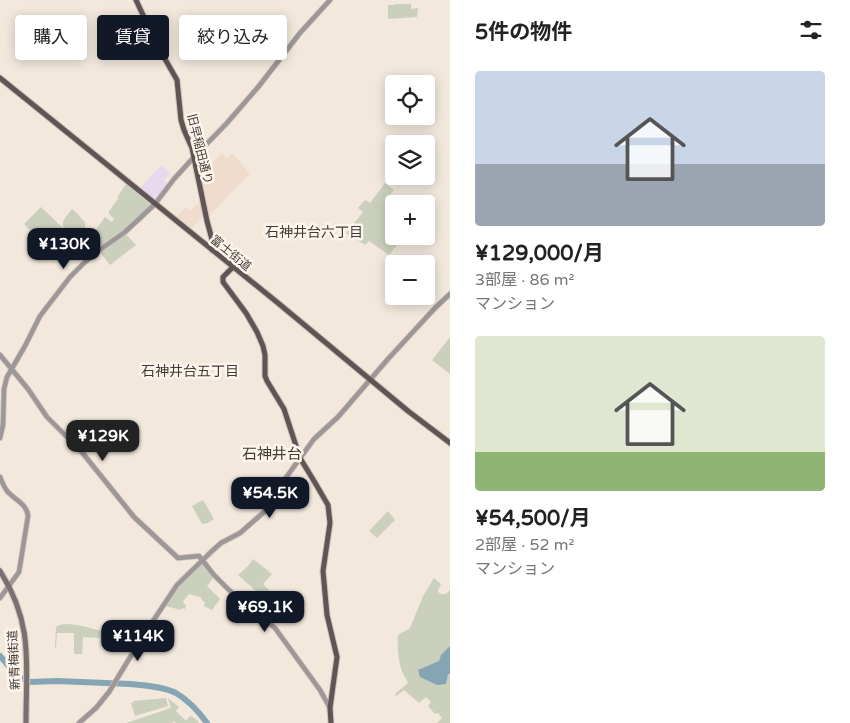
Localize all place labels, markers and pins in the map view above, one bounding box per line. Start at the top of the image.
pin: ¥130K [29,228,99,270]
pin: ¥129K [68,420,138,462]
pin: ¥54.5K [229,476,311,519]
pin: ¥69.1K [224,590,306,633]
pin: ¥114K [103,620,173,662]

